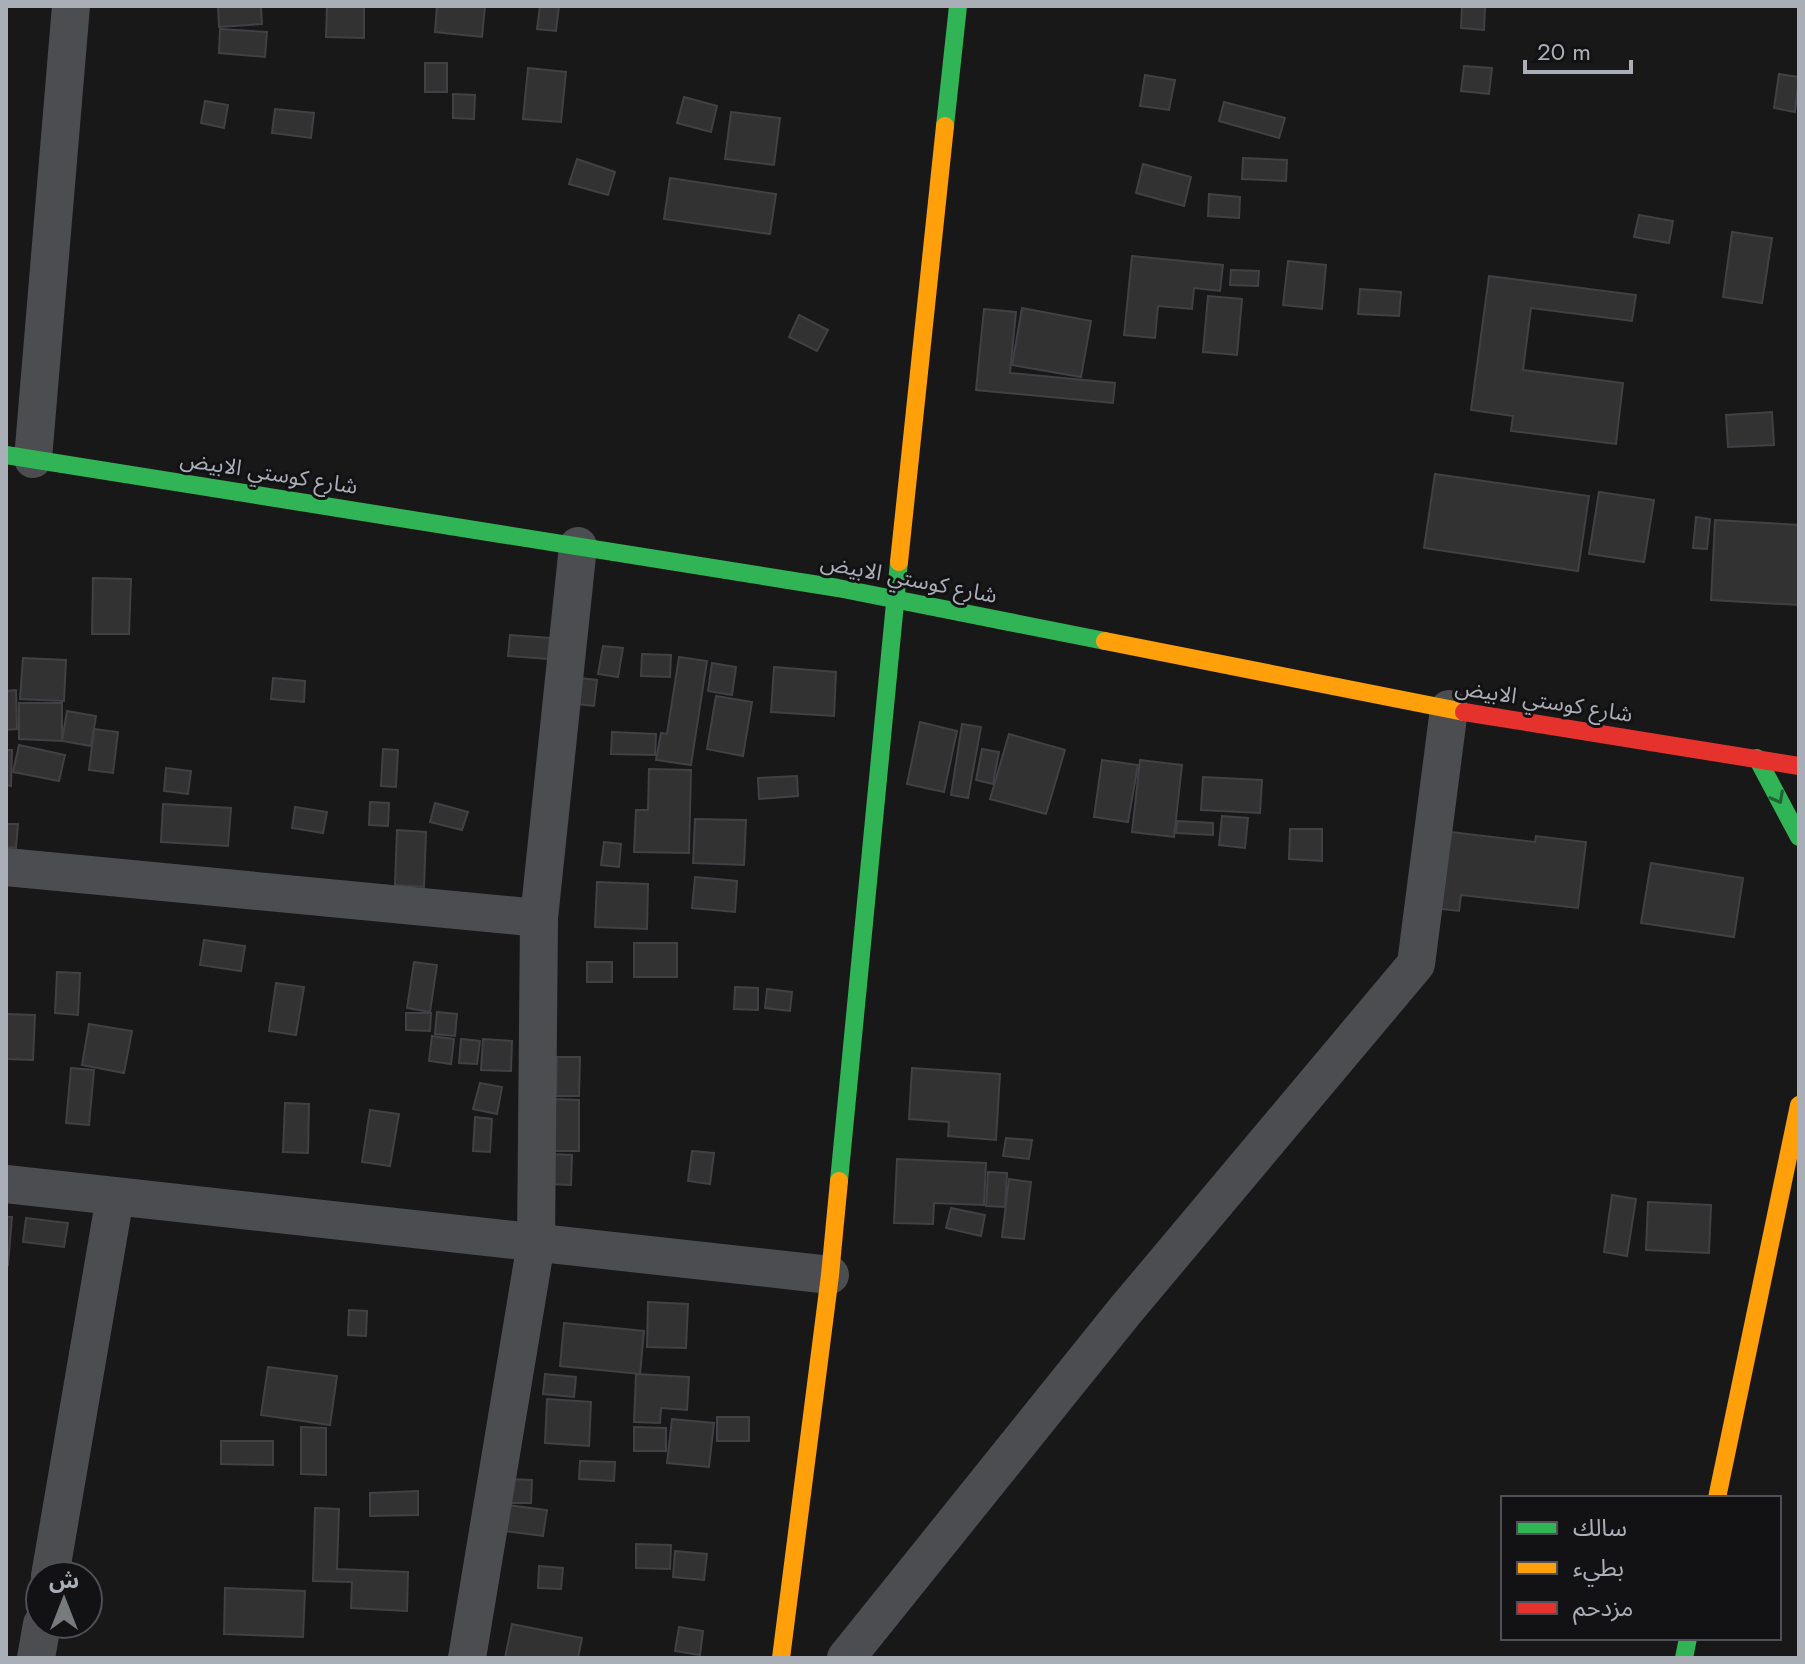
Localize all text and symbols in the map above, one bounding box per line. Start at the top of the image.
scale bar [1525,24,1631,74]
text: 20 m [1537,34,1591,69]
street label: شارع كوستي الابيض [178,442,360,503]
street label: شارع كوستي الابيض [818,545,1000,612]
street label: شارع كوستي الابيض [1453,670,1635,731]
one-way arrow [1769,789,1784,804]
legend [1501,1496,1781,1640]
text: سالك [1573,1510,1627,1545]
text: بطيء [1573,1550,1624,1587]
north arrow [24,1560,104,1640]
text: ش [49,1564,79,1596]
text: مزدحم [1573,1590,1633,1625]

